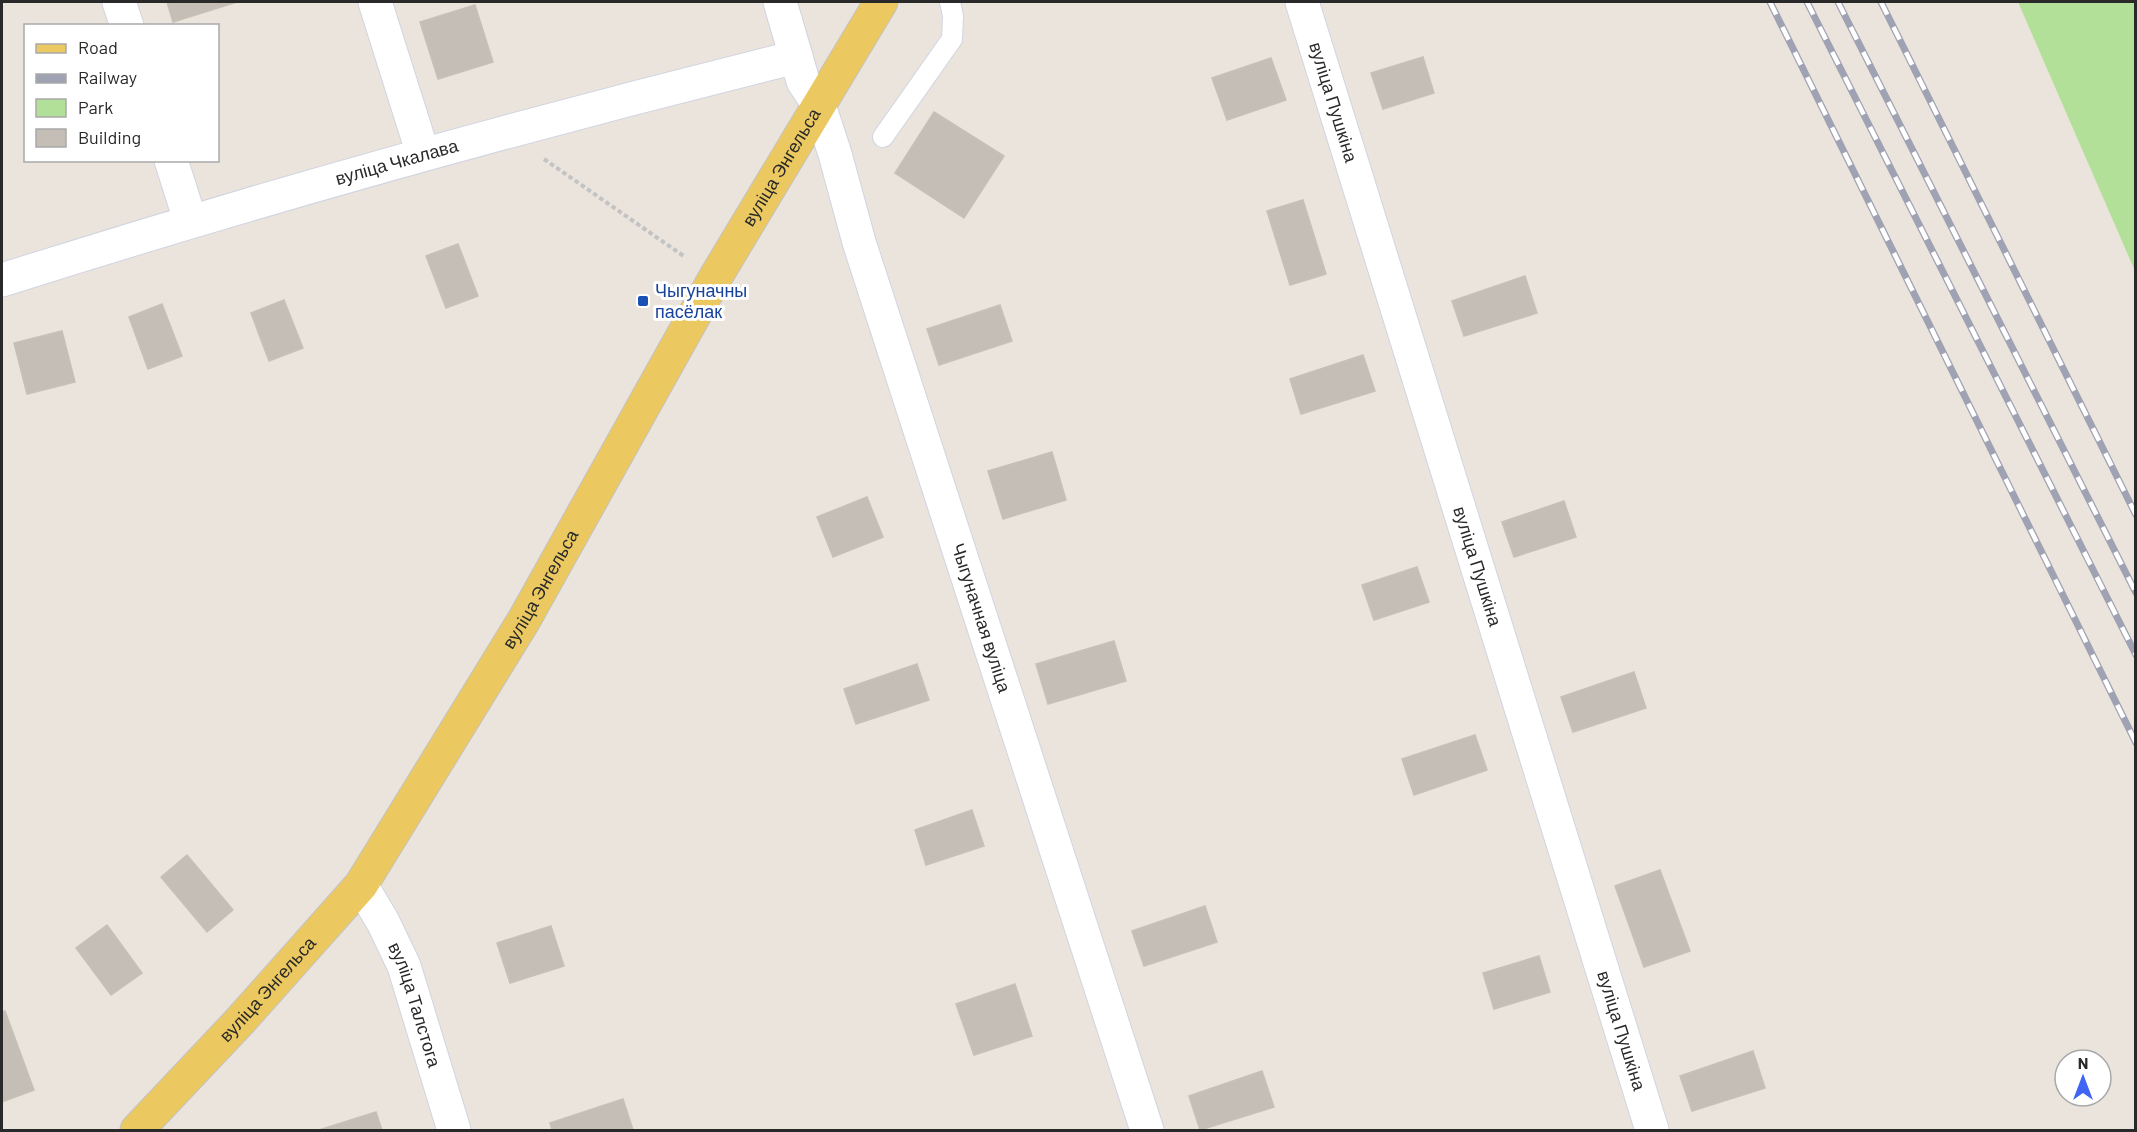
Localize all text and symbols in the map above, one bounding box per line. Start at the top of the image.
legend [24,24,219,162]
text: Road [78,36,118,58]
street label: вуліца Пушкіна [1305,39,1363,166]
text: Railway [78,66,137,88]
text: Park [78,96,113,118]
street label: вуліца Энгельса [737,103,825,230]
text: Building [78,126,141,148]
street label: вуліца Чкалава [333,133,461,189]
place label: Чыгуначны пасёлак [655,279,747,322]
marker: Чыгуначны пасёлак [636,294,650,308]
street label: вуліца Пушкіна [1449,503,1507,630]
street label: вуліца Энгельса [497,524,583,652]
street label: Чыгуначная вуліца [947,540,1017,696]
street label: вуліца Энгельса [214,931,320,1046]
street label: вуліца Талстога [384,938,446,1071]
street label: вуліца Пушкіна [1593,968,1651,1094]
north arrow [2053,1048,2113,1108]
text: N [2078,1053,2088,1072]

